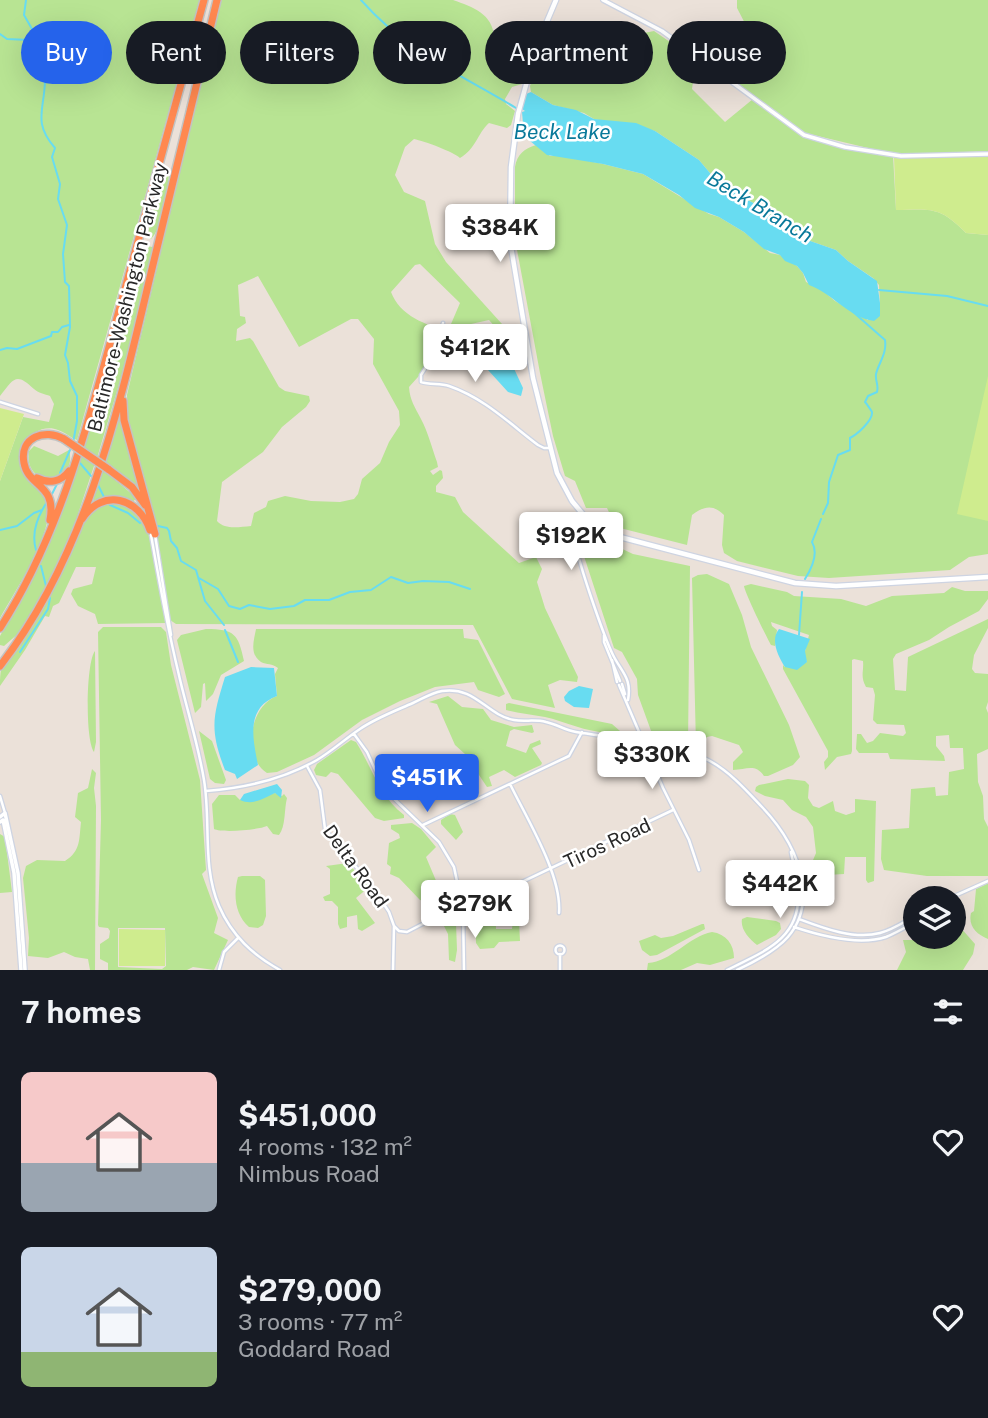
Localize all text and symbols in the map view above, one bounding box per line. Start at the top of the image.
chip: Buy [21,21,112,84]
chip: Rent [126,21,226,84]
chip: Filters [240,21,359,84]
chip: New [373,21,471,84]
chip: Apartment [485,21,653,84]
chip: House [667,21,786,84]
water label: Beck Lake [513,119,611,144]
street label: Baltimore-Washington Parkway [83,160,171,434]
water label: Beck Branch [703,165,818,248]
pin: $384K [451,204,549,264]
text: $384K [461,213,539,240]
pin: $412K [426,324,524,384]
text: $412K [439,333,511,360]
pin: $192K [522,512,620,572]
text: $192K [535,521,607,548]
pin: $330K [603,732,701,791]
text: $330K [613,740,691,767]
pin: $451K [378,754,476,814]
text: $451K [391,763,463,790]
street label: Tiros Road [560,813,654,873]
street label: Delta Road [319,821,393,911]
pin: $442K [731,860,829,920]
text: $442K [742,869,818,896]
pin: $279K [426,880,524,940]
map controls [903,886,966,949]
button: layers [903,886,966,949]
text: $279K [437,889,513,916]
icon: filters [929,993,967,1031]
text: 7 homes [21,994,142,1030]
text: $451,000 [238,1097,377,1133]
icon: home [77,1100,161,1184]
icon: heart [929,1123,967,1161]
text: 4 rooms · 132 m² [238,1133,412,1160]
text: Nimbus Road [238,1160,380,1187]
text: $279,000 [238,1272,382,1308]
icon: home [77,1275,161,1359]
icon: heart [929,1298,967,1336]
text: 3 rooms · 77 m² [238,1308,402,1335]
text: Goddard Road [238,1335,391,1362]

